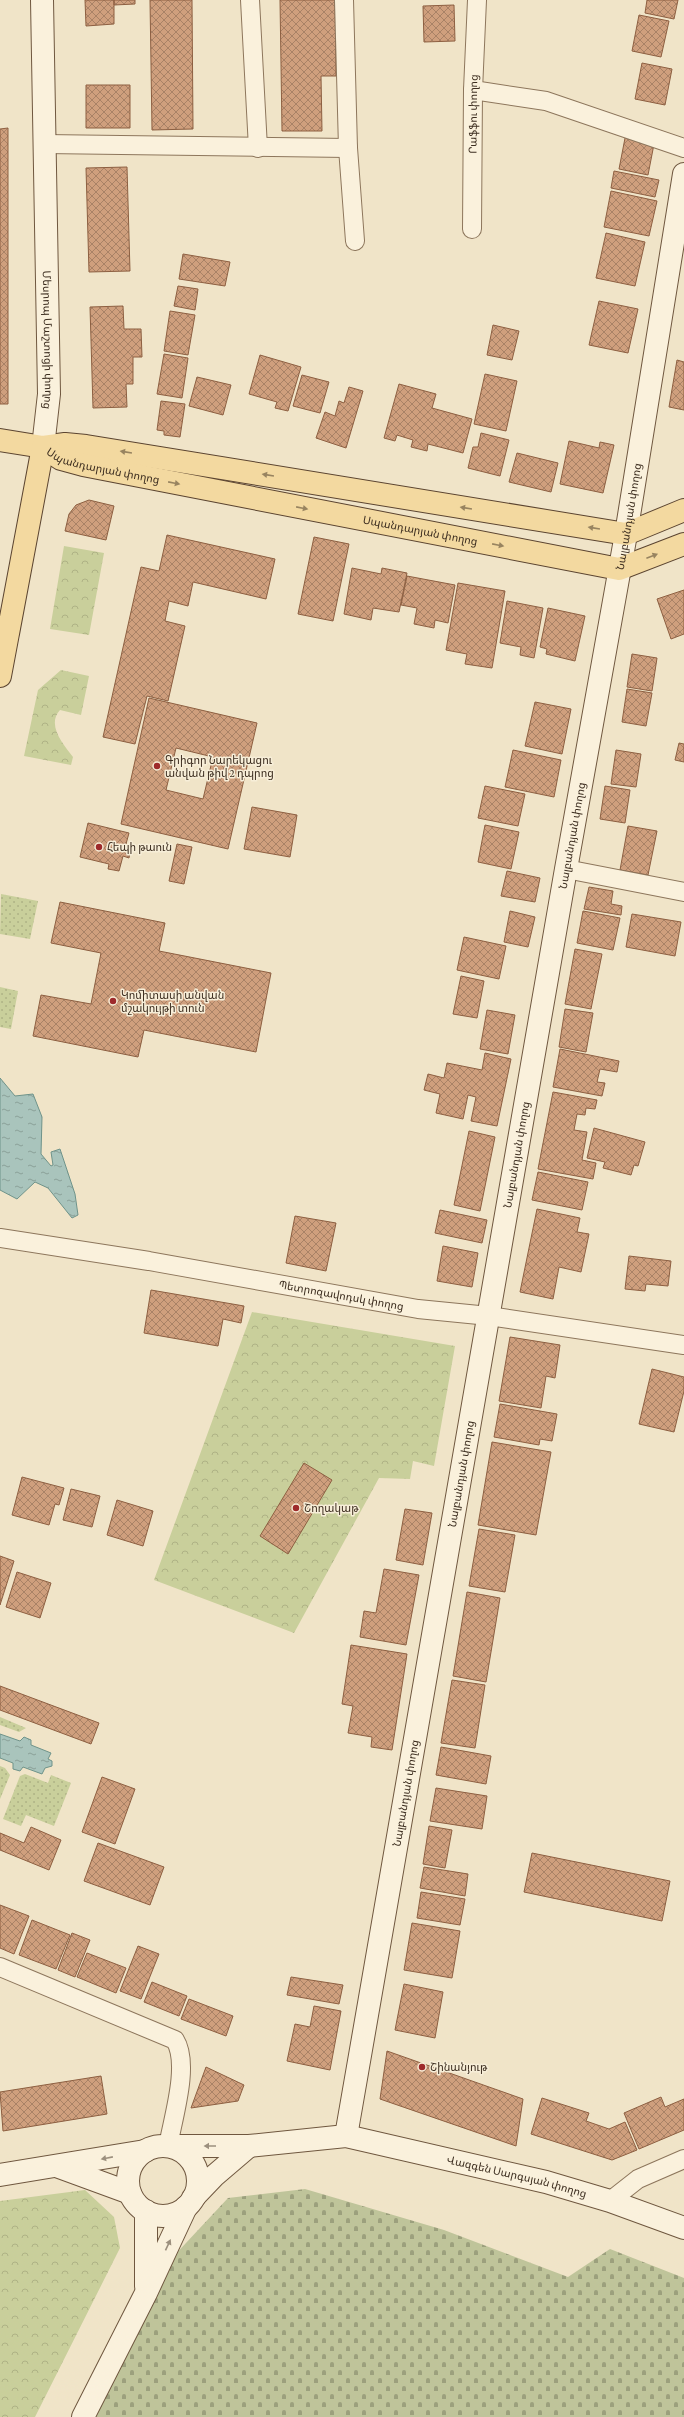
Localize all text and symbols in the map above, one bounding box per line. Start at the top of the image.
street label: Րաֆֆու փողոց [467,74,481,154]
street label: Մեսրոպ Մաշտոցի փողոց [40,270,55,410]
street label: Սպանդարյան փողոց [44,445,161,487]
one-way arrow [120,449,132,455]
street label: Նալբանդյան փողոց [614,462,644,571]
one-way arrow [262,472,274,478]
one-way arrow [168,480,180,486]
one-way arrow [460,504,472,510]
one-way arrow [296,505,308,511]
street label: Սպանդարյան փողոց [362,513,479,548]
one-way arrow [588,525,600,531]
one-way arrow [492,543,504,549]
one-way arrow [646,553,658,559]
place label: Գրիգոր Նարեկացու անվան թիվ 2 դպրոց [165,754,274,780]
marker: Գրիգոր Նարեկացու անվան թիվ 2 դպրոց [152,761,162,771]
street label: Նալբանդյան փողոց [557,781,588,890]
place label: Հեպի թաուն [107,841,172,854]
marker: Հեպի թաուն [94,842,104,852]
place label: Կոմիտասի անվան մշակույթի տուն [121,989,224,1015]
marker: Կոմիտասի անվան մշակույթի տուն [108,996,118,1006]
street label: Նալբանդյան փողոց [501,1100,533,1209]
street label: Պետրոզավոդսկ փողոց [278,1278,405,1313]
street label: Նալբանդյան փողոց [446,1420,477,1528]
place label: Շողակաթ [304,1502,359,1515]
marker: Շողակաթ [291,1503,301,1513]
street label: Նալբանդյան փողոց [390,1739,422,1847]
place label: Շինանյութ [430,2061,488,2074]
marker: Շինանյութ [417,2062,427,2072]
one-way arrow [203,2143,216,2149]
street label: Վազգեն Սարգսյան փողոց [446,2153,588,2201]
one-way arrow [100,2155,113,2161]
one-way arrow [166,2238,172,2250]

